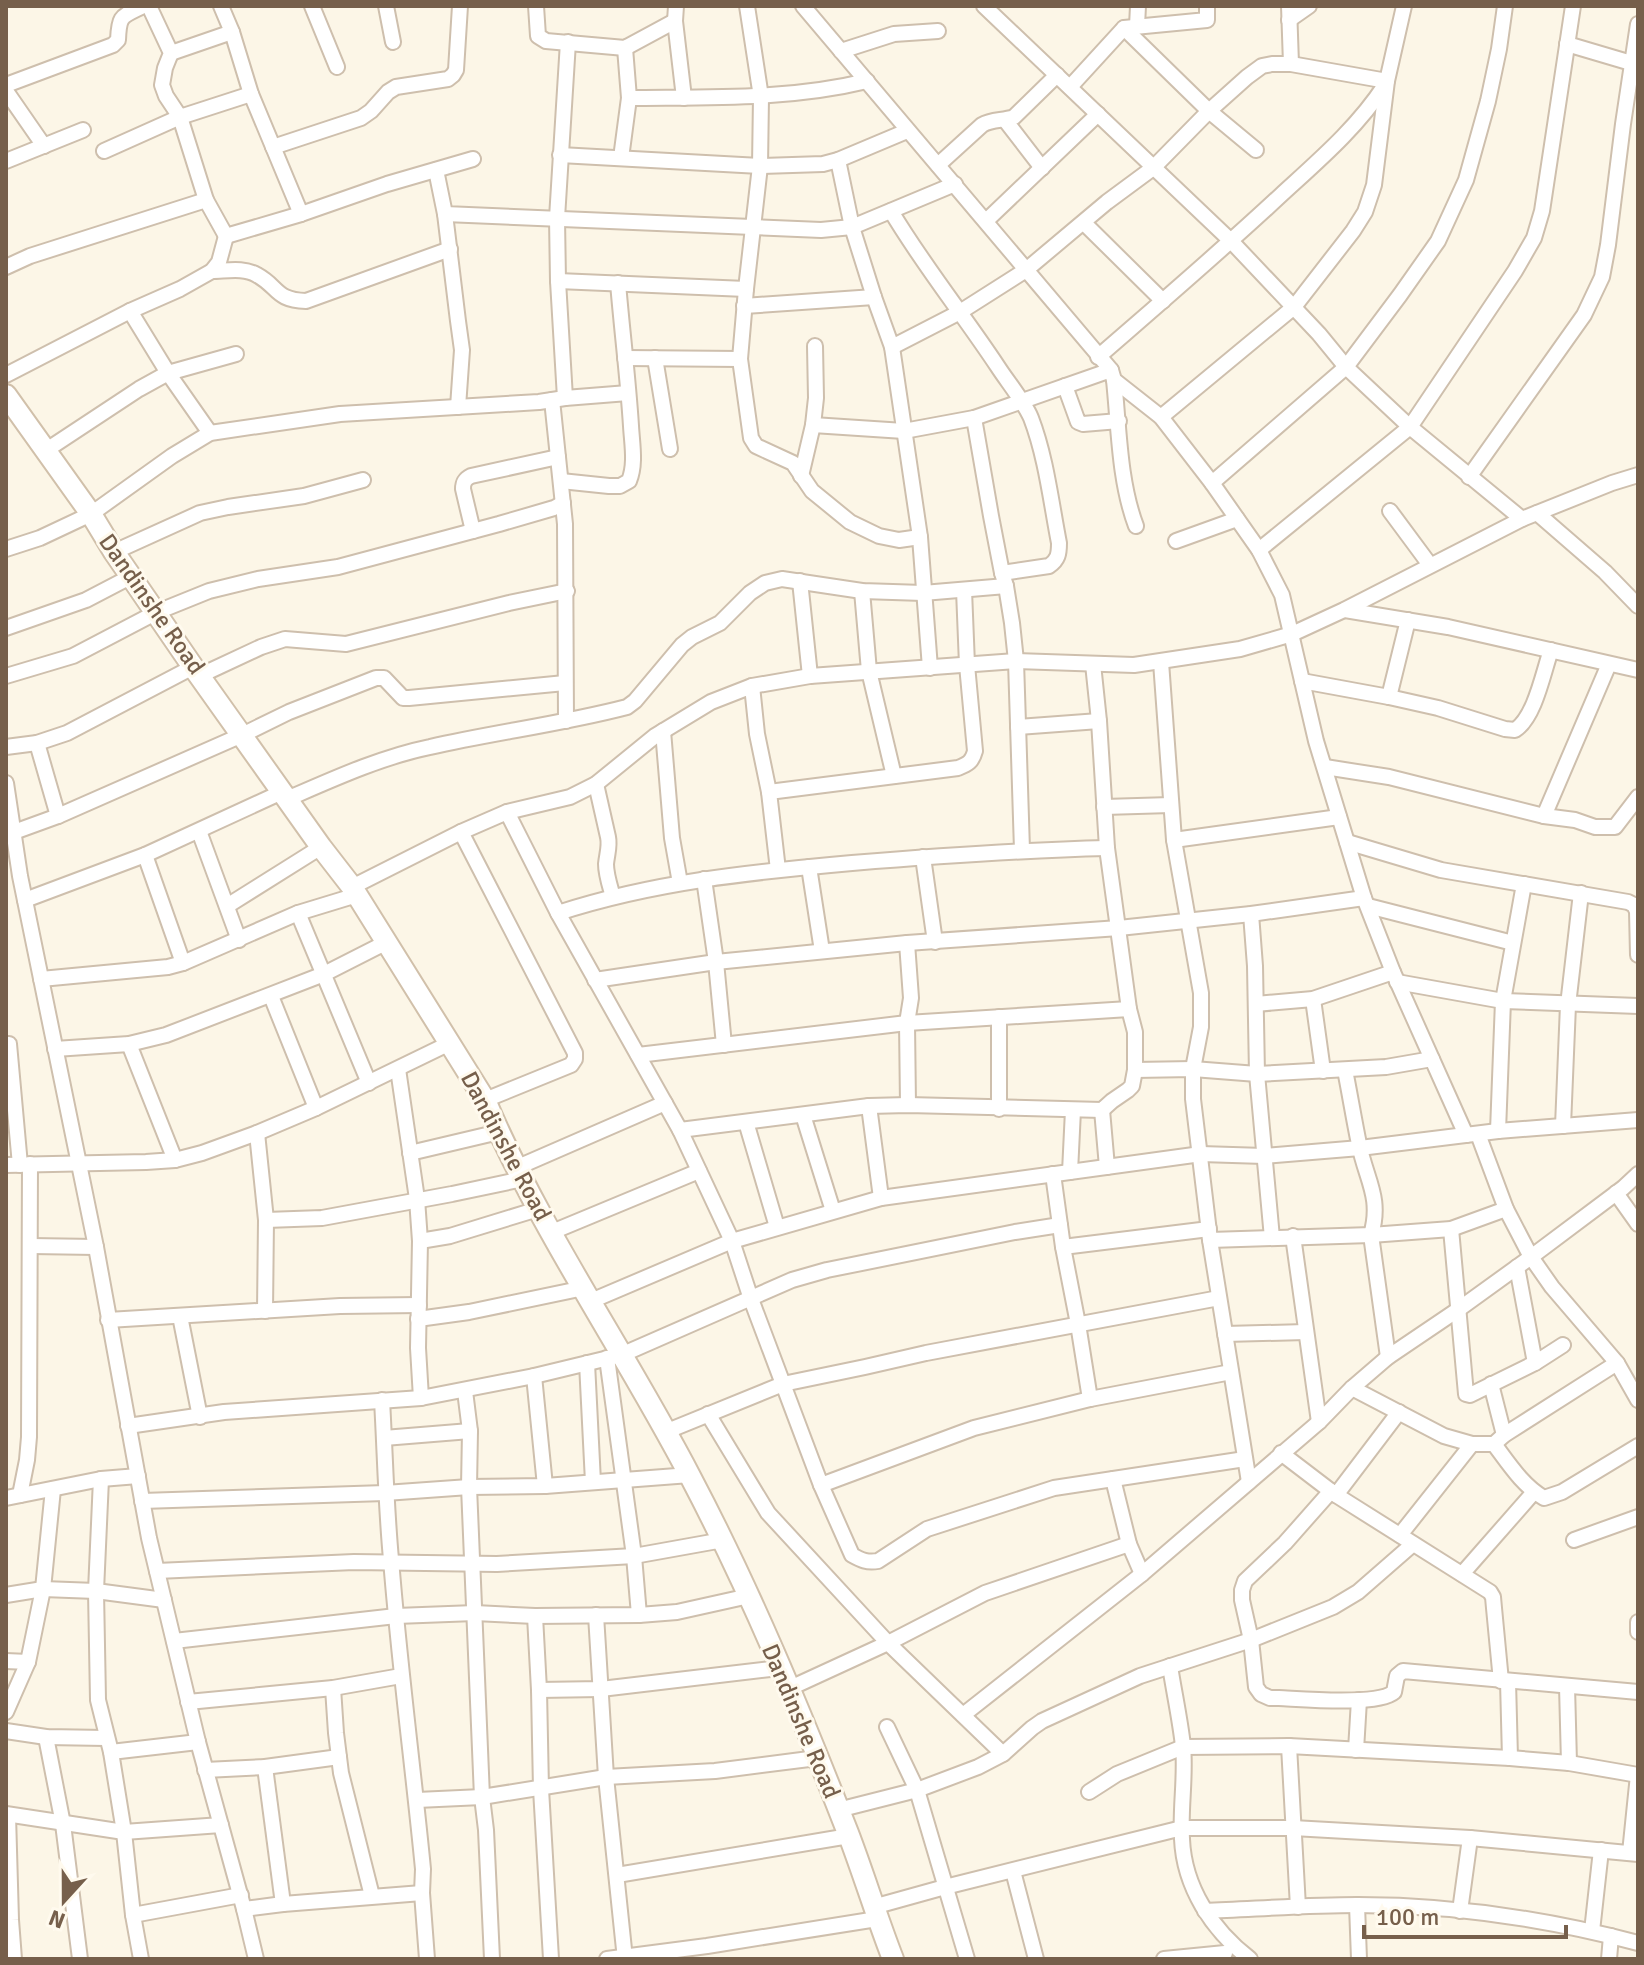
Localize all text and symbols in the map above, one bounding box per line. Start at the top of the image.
street label: Dandinshe Road [92,528,212,680]
street label: Dandinshe Road [454,1066,558,1226]
street label: Dandinshe Road [755,1639,847,1803]
north arrow [24,1861,104,1941]
scale bar [1364,1889,1566,1939]
text: 100 m [1376,1902,1439,1932]
text: N [45,1904,69,1935]

